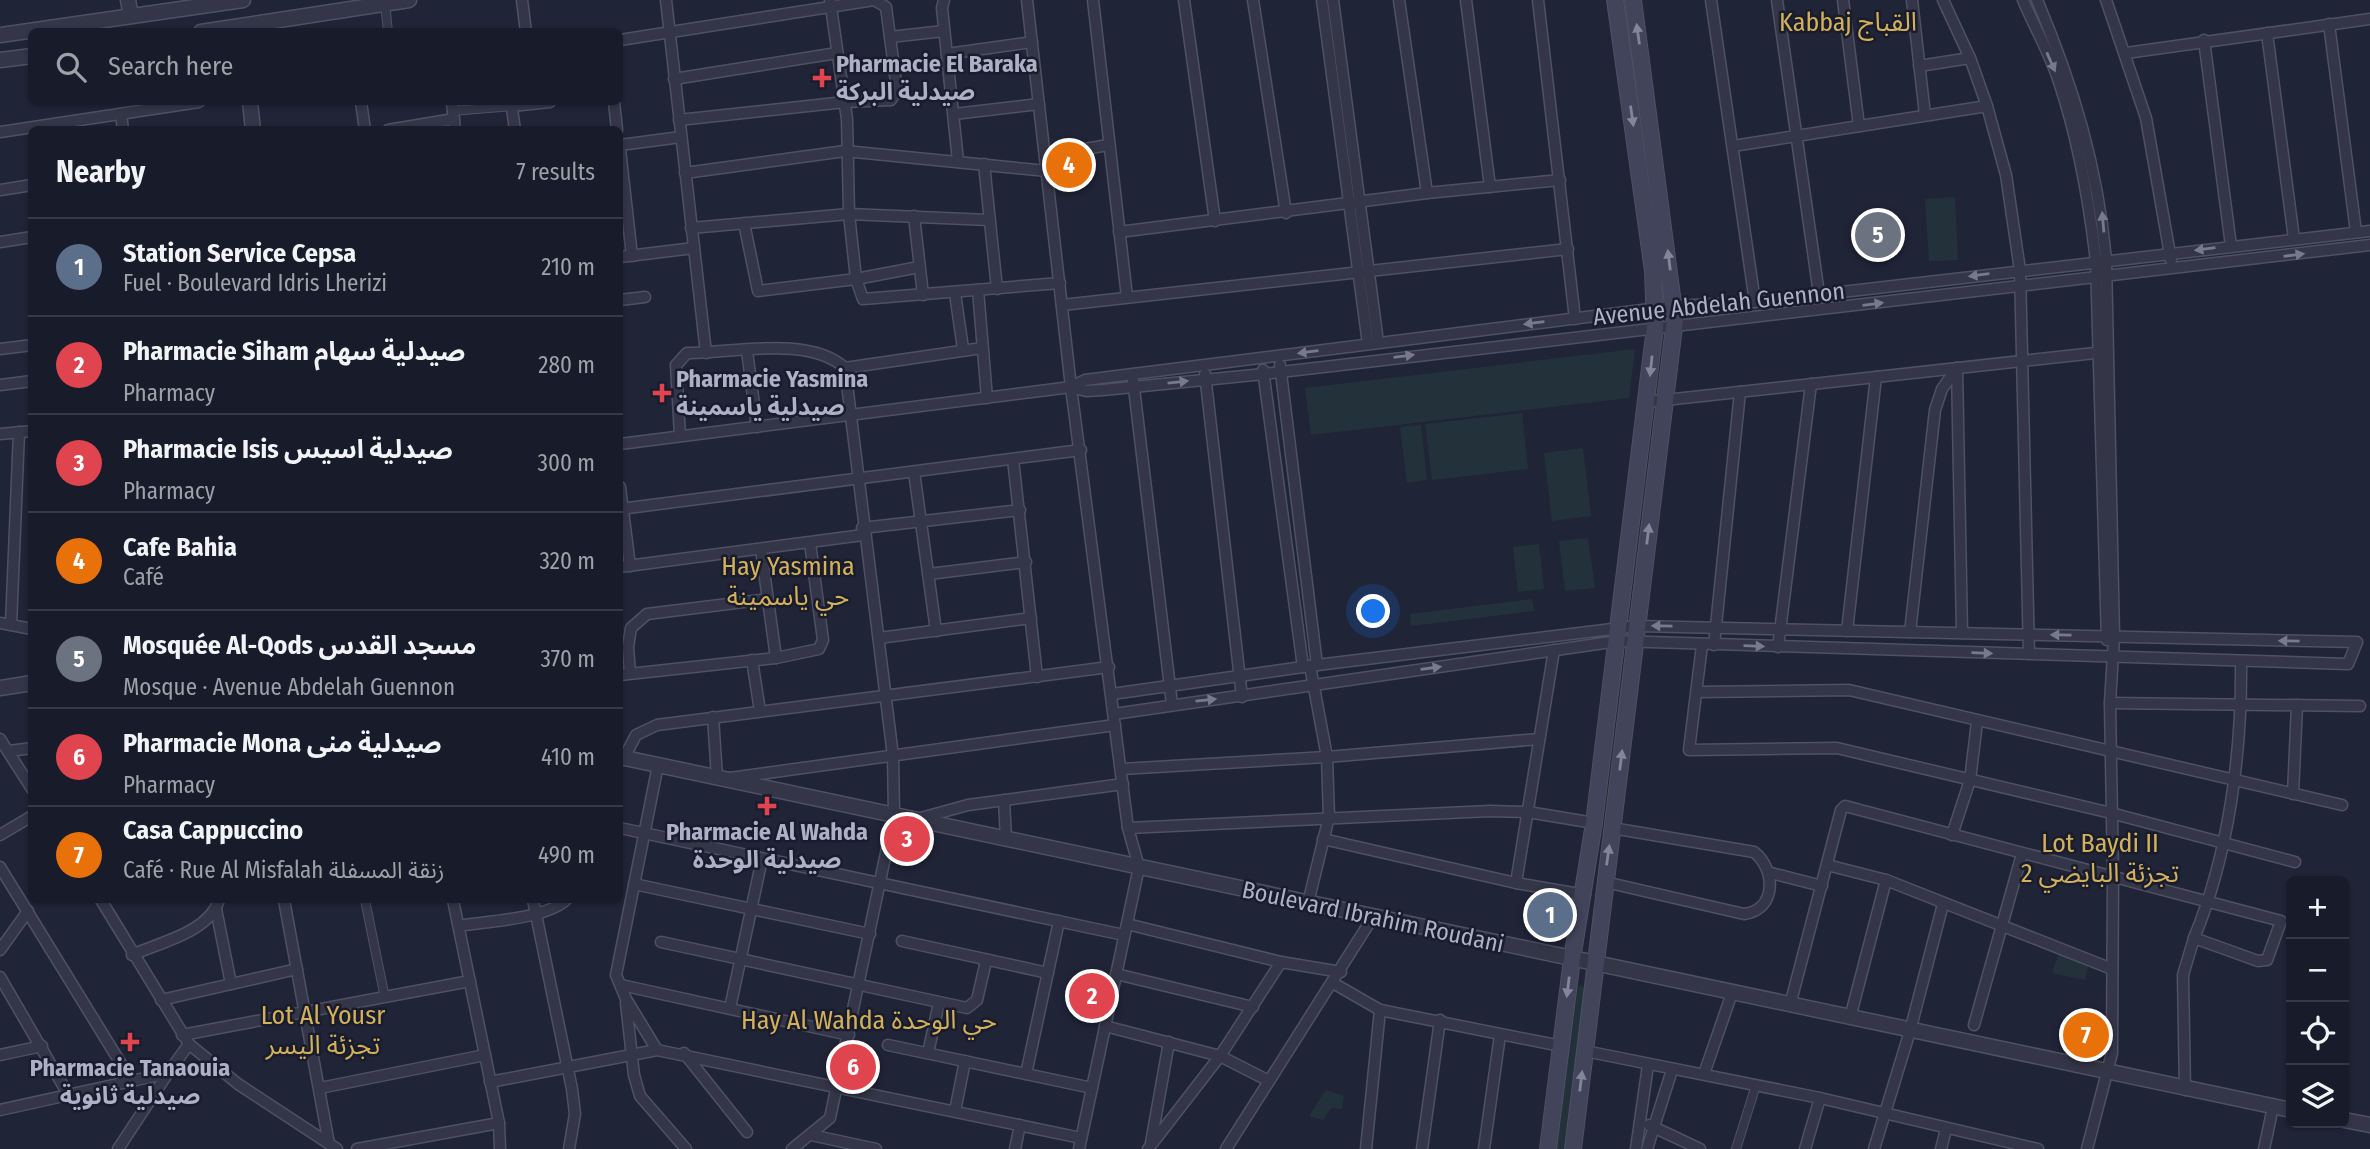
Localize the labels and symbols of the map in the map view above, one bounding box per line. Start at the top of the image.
district label: Kabbaj القباج [1779,7,1917,41]
one-way arrow [1633,23,1644,45]
place label: Pharmacie El Baraka صيدلية البركة [836,50,1038,106]
one-way arrow [2046,52,2057,73]
marker: Pharmacie El Baraka صيدلية البركة [814,70,830,86]
one-way arrow [1626,105,1637,127]
pin: 4 [1046,139,1092,191]
pin: 5 [1855,209,1901,261]
one-way arrow [2097,211,2108,233]
one-way arrow [2194,244,2216,255]
one-way arrow [1664,249,1675,271]
one-way arrow [2283,249,2305,260]
one-way arrow [1968,270,1990,281]
street label: Avenue Abdelah Guennon [1592,277,1846,331]
one-way arrow [1862,298,1884,309]
one-way arrow [1522,318,1544,329]
one-way arrow [1297,346,1319,357]
one-way arrow [1393,350,1415,361]
one-way arrow [1645,355,1656,377]
place label: Pharmacie Yasmina صيدلية ياسمينة [676,365,868,421]
one-way arrow [1167,376,1189,387]
marker: Pharmacie Yasmina صيدلية ياسمينة [654,385,670,401]
one-way arrow [1642,523,1653,545]
district label: Hay Yasmina حي ياسمينة [721,551,855,616]
your location [1356,594,1390,628]
one-way arrow [1651,621,1673,632]
one-way arrow [2050,630,2072,641]
one-way arrow [2277,635,2299,646]
one-way arrow [1744,641,1766,652]
one-way arrow [1971,647,1993,659]
one-way arrow [1420,662,1442,673]
one-way arrow [1195,695,1217,706]
one-way arrow [1616,749,1627,771]
marker: Pharmacie Al Wahda صيدلية الوحدة [759,798,775,814]
pin: 3 [884,813,930,865]
place label: Pharmacie Al Wahda صيدلية الوحدة [666,818,868,874]
district label: Lot Baydi II تجزئة البايضي 2 [2021,828,2179,893]
one-way arrow [1603,844,1614,866]
street label: Boulevard Ibrahim Roudani [1239,876,1507,958]
pin: 1 [1527,889,1573,941]
pin: 2 [1069,970,1115,1022]
one-way arrow [1563,976,1574,998]
district label: Lot Al Yousr تجزئة اليسر [261,1000,385,1061]
district label: Hay Al Wahda حي الوحدة [741,1005,997,1040]
pin: 7 [2063,1009,2109,1061]
marker: Pharmacie Tanaouia صيدلية ثانوية [122,1034,138,1050]
pin: 6 [830,1041,876,1093]
place label: Pharmacie Tanaouia صيدلية ثانوية [30,1054,230,1110]
one-way arrow [1576,1070,1587,1092]

